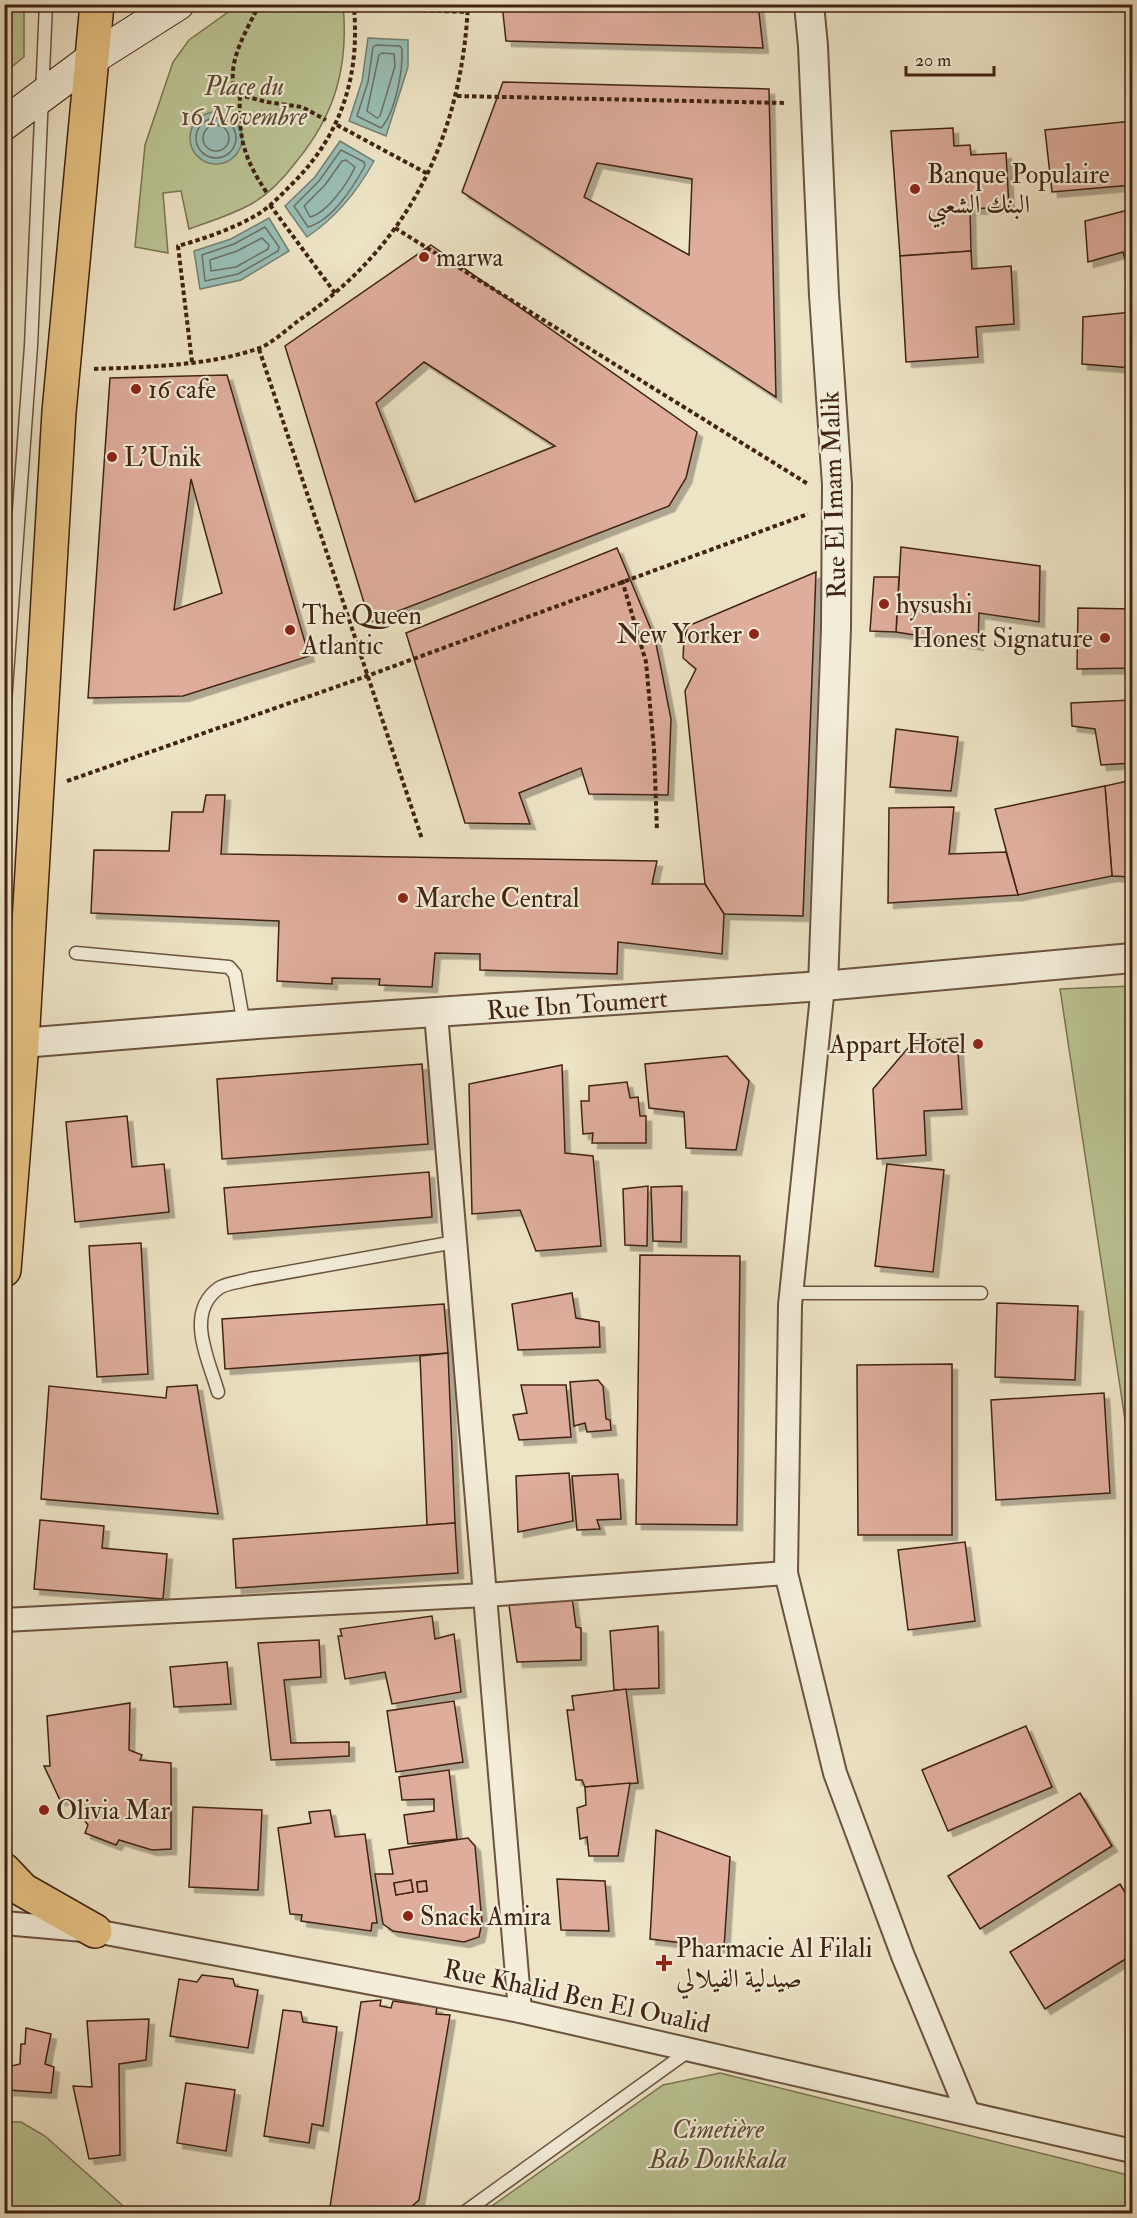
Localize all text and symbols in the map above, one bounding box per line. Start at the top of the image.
scale bar [906,39,994,77]
text: 20 m [915,49,951,72]
park label: Place du 16 Novembre [181,71,308,133]
place label: Banque Populaire البنك الشعبي [927,159,1110,228]
marker: Banque Populaire البنك الشعبي [908,182,922,196]
place label: marwa [436,242,503,274]
marker: marwa [417,250,431,264]
place label: 16 cafe [148,374,216,406]
marker: 16 cafe [129,382,143,396]
street label: Rue El Imam Malik [814,390,854,599]
place label: L'Unik [124,442,202,474]
marker: L'Unik [105,450,119,464]
place label: hysushi [896,589,973,621]
marker: hysushi [877,597,891,611]
place label: The Queen Atlantic [301,600,422,662]
place label: New Yorker [617,619,742,651]
marker: The Queen Atlantic [283,623,297,637]
place label: Honest Signature [912,623,1093,655]
marker: New Yorker [747,627,761,641]
marker: Honest Signature [1098,631,1112,645]
place label: Marche Central [415,883,580,915]
marker: Marche Central [396,891,410,905]
street label: Rue Ibn Toumert [486,983,669,1027]
place label: Appart Hotel [828,1029,966,1062]
marker: Appart Hotel [971,1037,985,1051]
place label: Olivia Mar [56,1795,170,1827]
marker: Olivia Mar [37,1803,51,1817]
place label: Snack Amira [420,1901,551,1933]
marker: Snack Amira [401,1909,415,1923]
place label: Pharmacie Al Filali صيدلية الفيلالي [676,1933,872,2000]
street label: Rue Khalid Ben El Oualid [441,1953,713,2041]
marker: Pharmacie Al Filali صيدلية الفيلالي [657,1956,671,1970]
park label: Cimetière Bab Doukkala [647,2114,787,2176]

